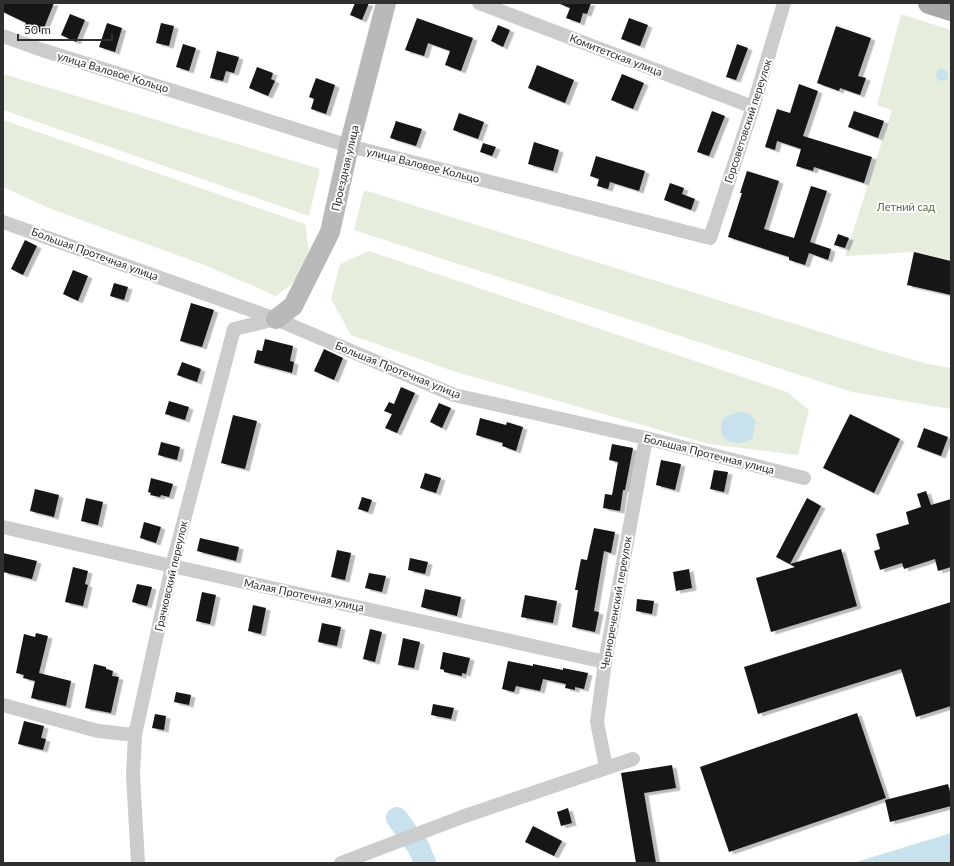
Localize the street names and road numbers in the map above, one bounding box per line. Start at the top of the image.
street label: Комитетская улица [568,31,664,78]
street label: улица Валовое Кольцо [56,48,170,95]
street label: Горсоветовский переулок [721,57,774,185]
street label: Проездная улица [328,124,361,212]
street label: улица Валовое Кольцо [365,144,481,185]
street label: Большая Протечная улица [30,224,160,283]
street label: Большая Протечная улица [334,338,463,401]
street label: Большая Протечная улица [642,431,776,476]
street label: Грачковский переулок [151,519,190,632]
street label: Чернореченский переулок [597,535,634,670]
street label: Малая Протечная улица [243,575,365,614]

